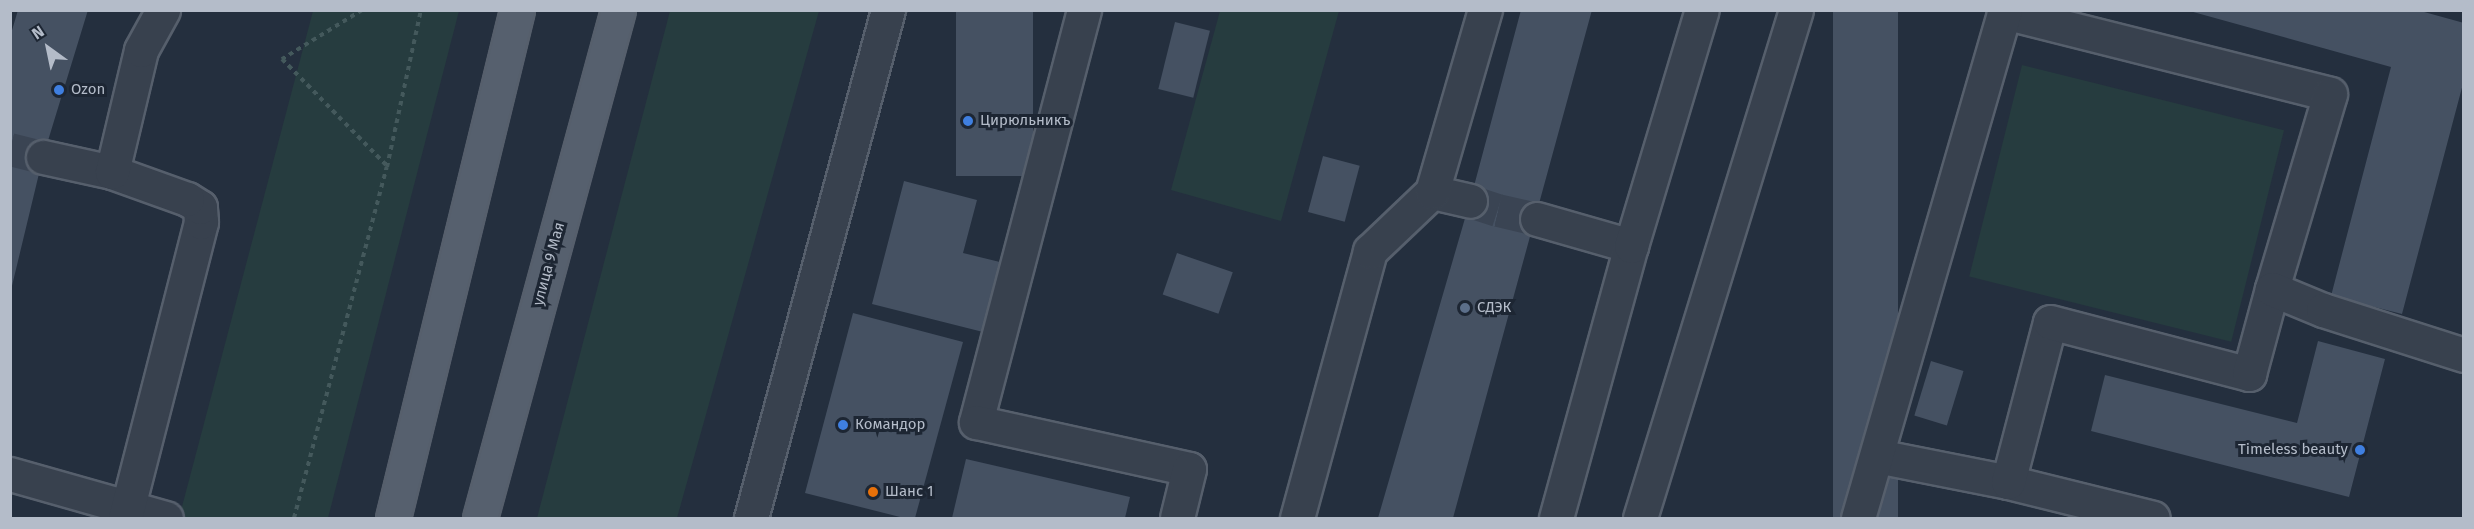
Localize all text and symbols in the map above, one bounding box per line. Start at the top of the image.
north arrow [18,18,78,78]
text: N [28,22,48,43]
place label: Ozon [71,81,105,99]
marker: Ozon [52,83,66,97]
place label: Цирюльникъ [980,112,1071,130]
marker: Цирюльникъ [961,114,975,128]
street label: улица 9 Мая [529,220,569,308]
place label: СДЭК [1477,299,1511,317]
marker: СДЭК [1458,301,1472,315]
place label: Командор [855,416,926,434]
marker: Командор [836,418,850,432]
place label: Timeless beauty [2238,441,2348,459]
marker: Timeless beauty [2353,443,2367,457]
place label: Шанс 1 [885,483,934,501]
marker: Шанс 1 [866,485,880,499]

